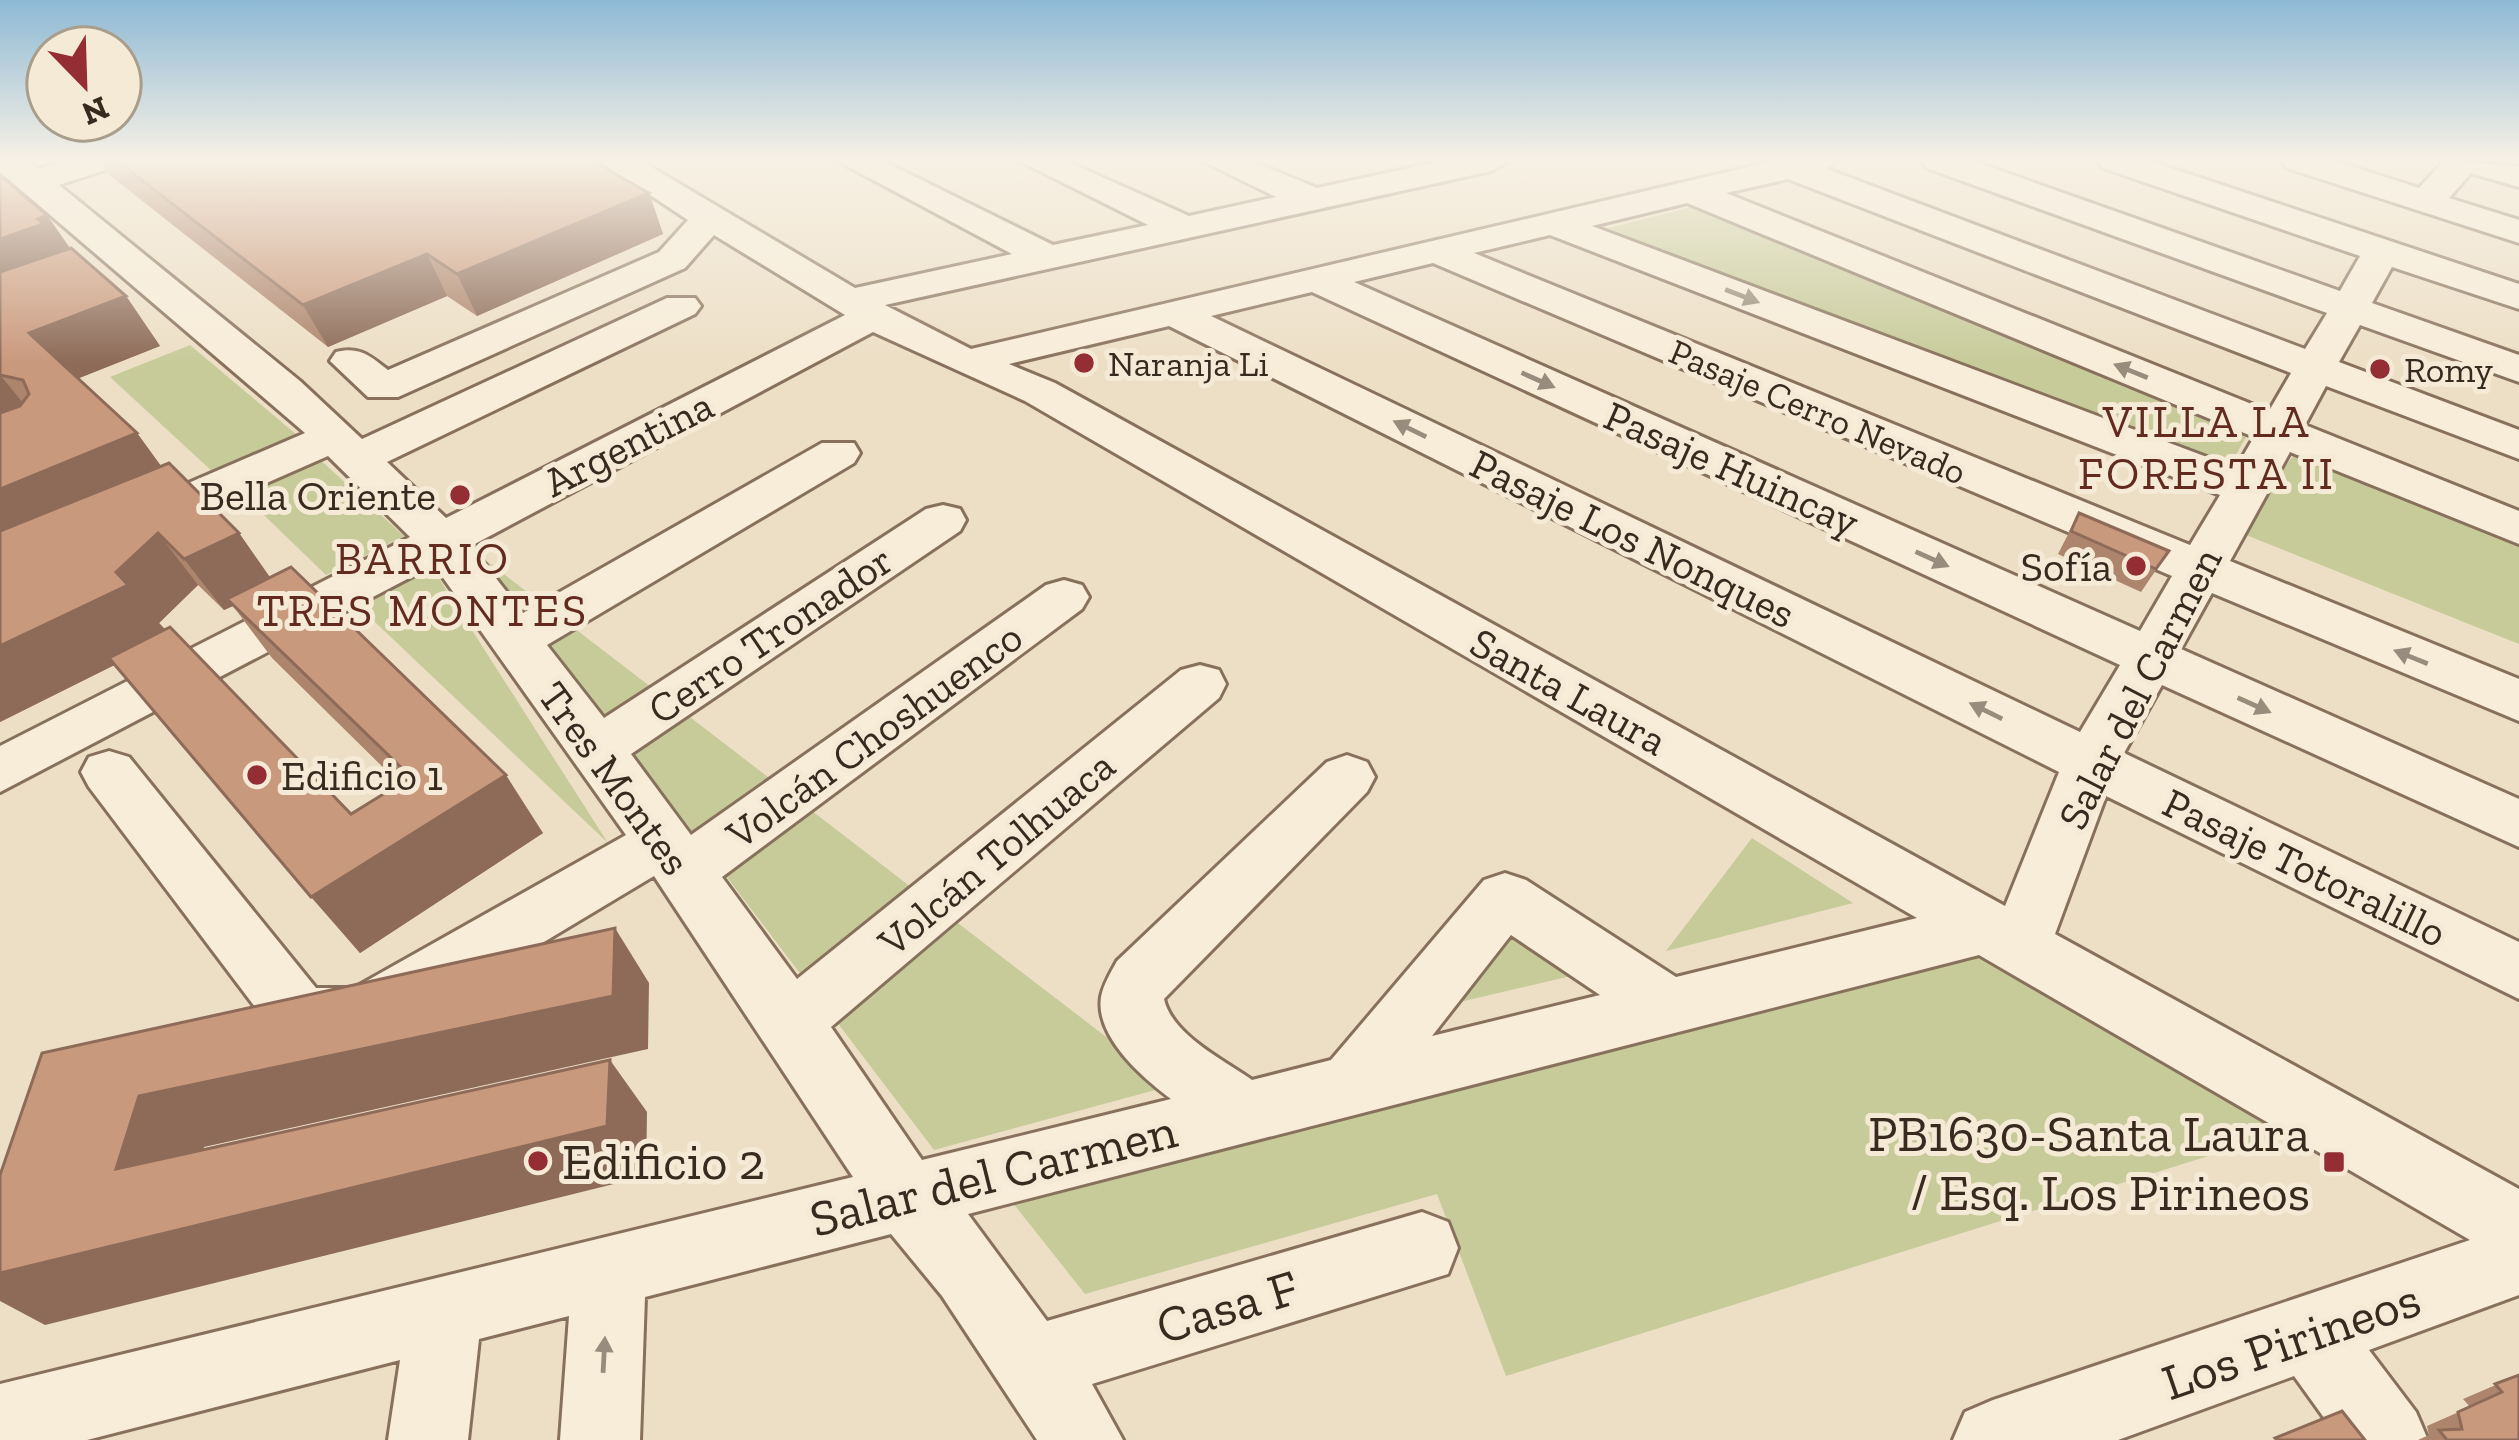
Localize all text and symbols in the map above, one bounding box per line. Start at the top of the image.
north arrow [24,24,144,144]
text: N [76,88,115,134]
one-way arrow [1724,287,1760,306]
street label: Pasaje Cerro Nevado [1663,330,1973,493]
place label: Naranja Li [1108,342,1269,385]
place label: Romy [2404,348,2493,391]
marker: Naranja Li [1071,350,1097,376]
marker: Romy [2367,356,2393,382]
one-way arrow [2112,361,2148,380]
one-way arrow [1521,371,1556,391]
street label: Argentina [535,379,721,508]
street label: Pasaje Huincay [1597,390,1867,548]
district label: VILLA LA FORESTA II [2078,395,2336,501]
one-way arrow [1392,419,1427,439]
street label: Pasaje Los Nonques [1462,438,1803,639]
place label: Bella Oriente [200,470,436,521]
marker: Bella Oriente [447,482,473,508]
district label: BARRIO TRES MONTES [257,532,589,638]
street label: Cerro Tronador [638,534,902,735]
street label: Salar del Carmen [2047,539,2232,838]
place label: Sofía [2021,541,2112,592]
one-way arrow [1915,549,1950,569]
marker: Sofía [2123,553,2149,579]
street label: Volcán Choshuenco [716,611,1032,860]
street label: Santa Laura [1462,617,1676,766]
one-way arrow [2392,647,2428,666]
street label: Tres Montes [528,672,702,885]
one-way arrow [2237,695,2272,715]
one-way arrow [1968,701,2003,721]
street label: Volcán Tolhuaca [867,740,1125,968]
place label: Edificio 1 [281,750,443,801]
marker: Edificio 1 [244,762,270,788]
street label: Pasaje Totoralillo [2155,777,2455,958]
street label: Salar del Carmen [804,1099,1183,1250]
place label: PB1630-Santa Laura / Esq. Los Pirineos [1868,1103,2310,1223]
place label: Edificio 2 [562,1131,765,1192]
marker: Edificio 2 [525,1148,551,1174]
marker: PB1630-Santa Laura / Esq. Los Pirineos [2321,1149,2347,1175]
street label: Casa F [1149,1256,1305,1357]
street label: Los Pirineos [2154,1268,2428,1413]
one-way arrow [595,1336,614,1373]

